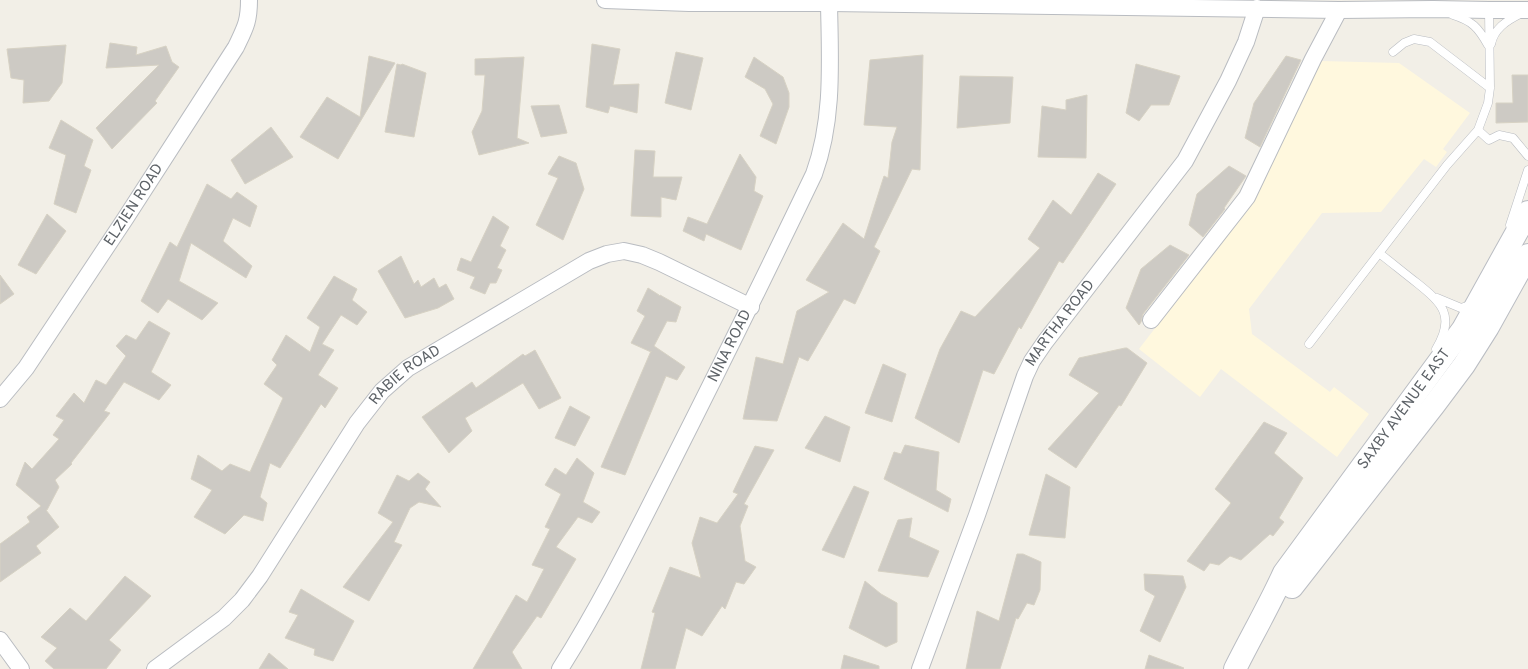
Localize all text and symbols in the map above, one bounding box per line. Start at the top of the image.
street label: ELZIEN ROAD [100,160,168,250]
street label: MARTHA ROAD [1022,276,1099,370]
street label: NINA ROAD [704,307,756,386]
street label: RABIE ROAD [365,341,444,409]
street label: SAXBY AVENUE EAST [1354,345,1455,473]

